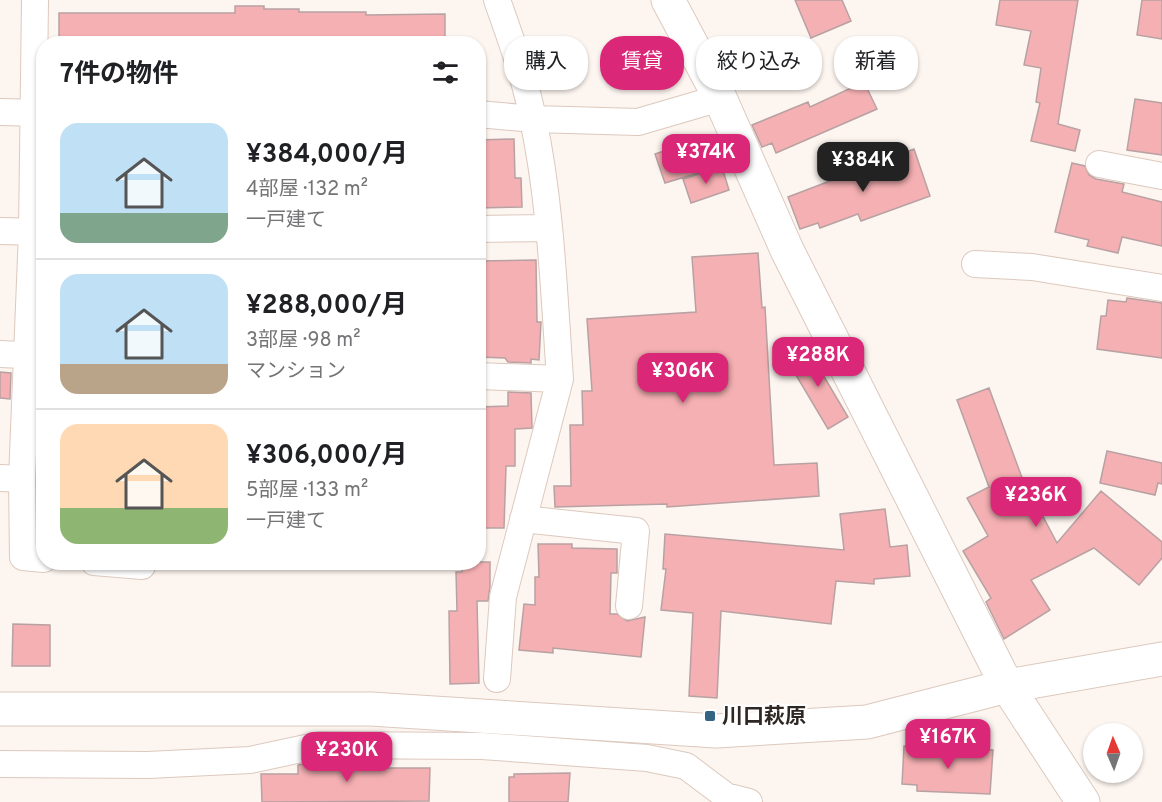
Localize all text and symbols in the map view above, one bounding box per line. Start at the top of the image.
chip: 購入 [504,36,588,90]
chip: 賃貸 [600,36,684,90]
chip: 絞り込み [696,36,822,90]
chip: 新着 [834,36,918,90]
icon: filters [429,56,462,89]
text: 7件の物件 [60,59,178,92]
pin: ¥374K [664,134,748,185]
text: ¥384,000/月 [246,139,408,172]
text: ¥374K [676,140,736,166]
pin: ¥384K [821,142,905,193]
icon: home [108,147,180,219]
text: ¥384K [831,148,895,174]
text: 4部屋 · 132 m² [246,177,368,203]
text: 一戸建て [246,208,326,234]
text: ¥288,000/月 [246,290,407,323]
icon: home [108,298,180,370]
text: 3部屋 · 98 m² [246,328,360,354]
pin: ¥288K [776,337,860,388]
text: ¥288K [786,343,850,369]
pin: ¥306K [641,353,725,404]
text: マンション [246,359,346,385]
text: ¥306K [651,359,715,385]
text: ¥306,000/月 [246,440,408,473]
icon: home [108,448,180,520]
pin: ¥236K [994,477,1078,528]
text: 5部屋 · 133 m² [246,478,368,504]
text: ¥236K [1005,483,1067,509]
text: 一戸建て [246,509,326,535]
place label: 川口萩原 [722,704,806,731]
marker: 川口萩原 [703,709,717,723]
pin: ¥167K [906,719,990,770]
north arrow [1083,723,1143,783]
map controls [1083,723,1143,783]
text: ¥167K [919,725,977,751]
pin: ¥230K [305,732,389,783]
text: ¥230K [315,738,379,764]

